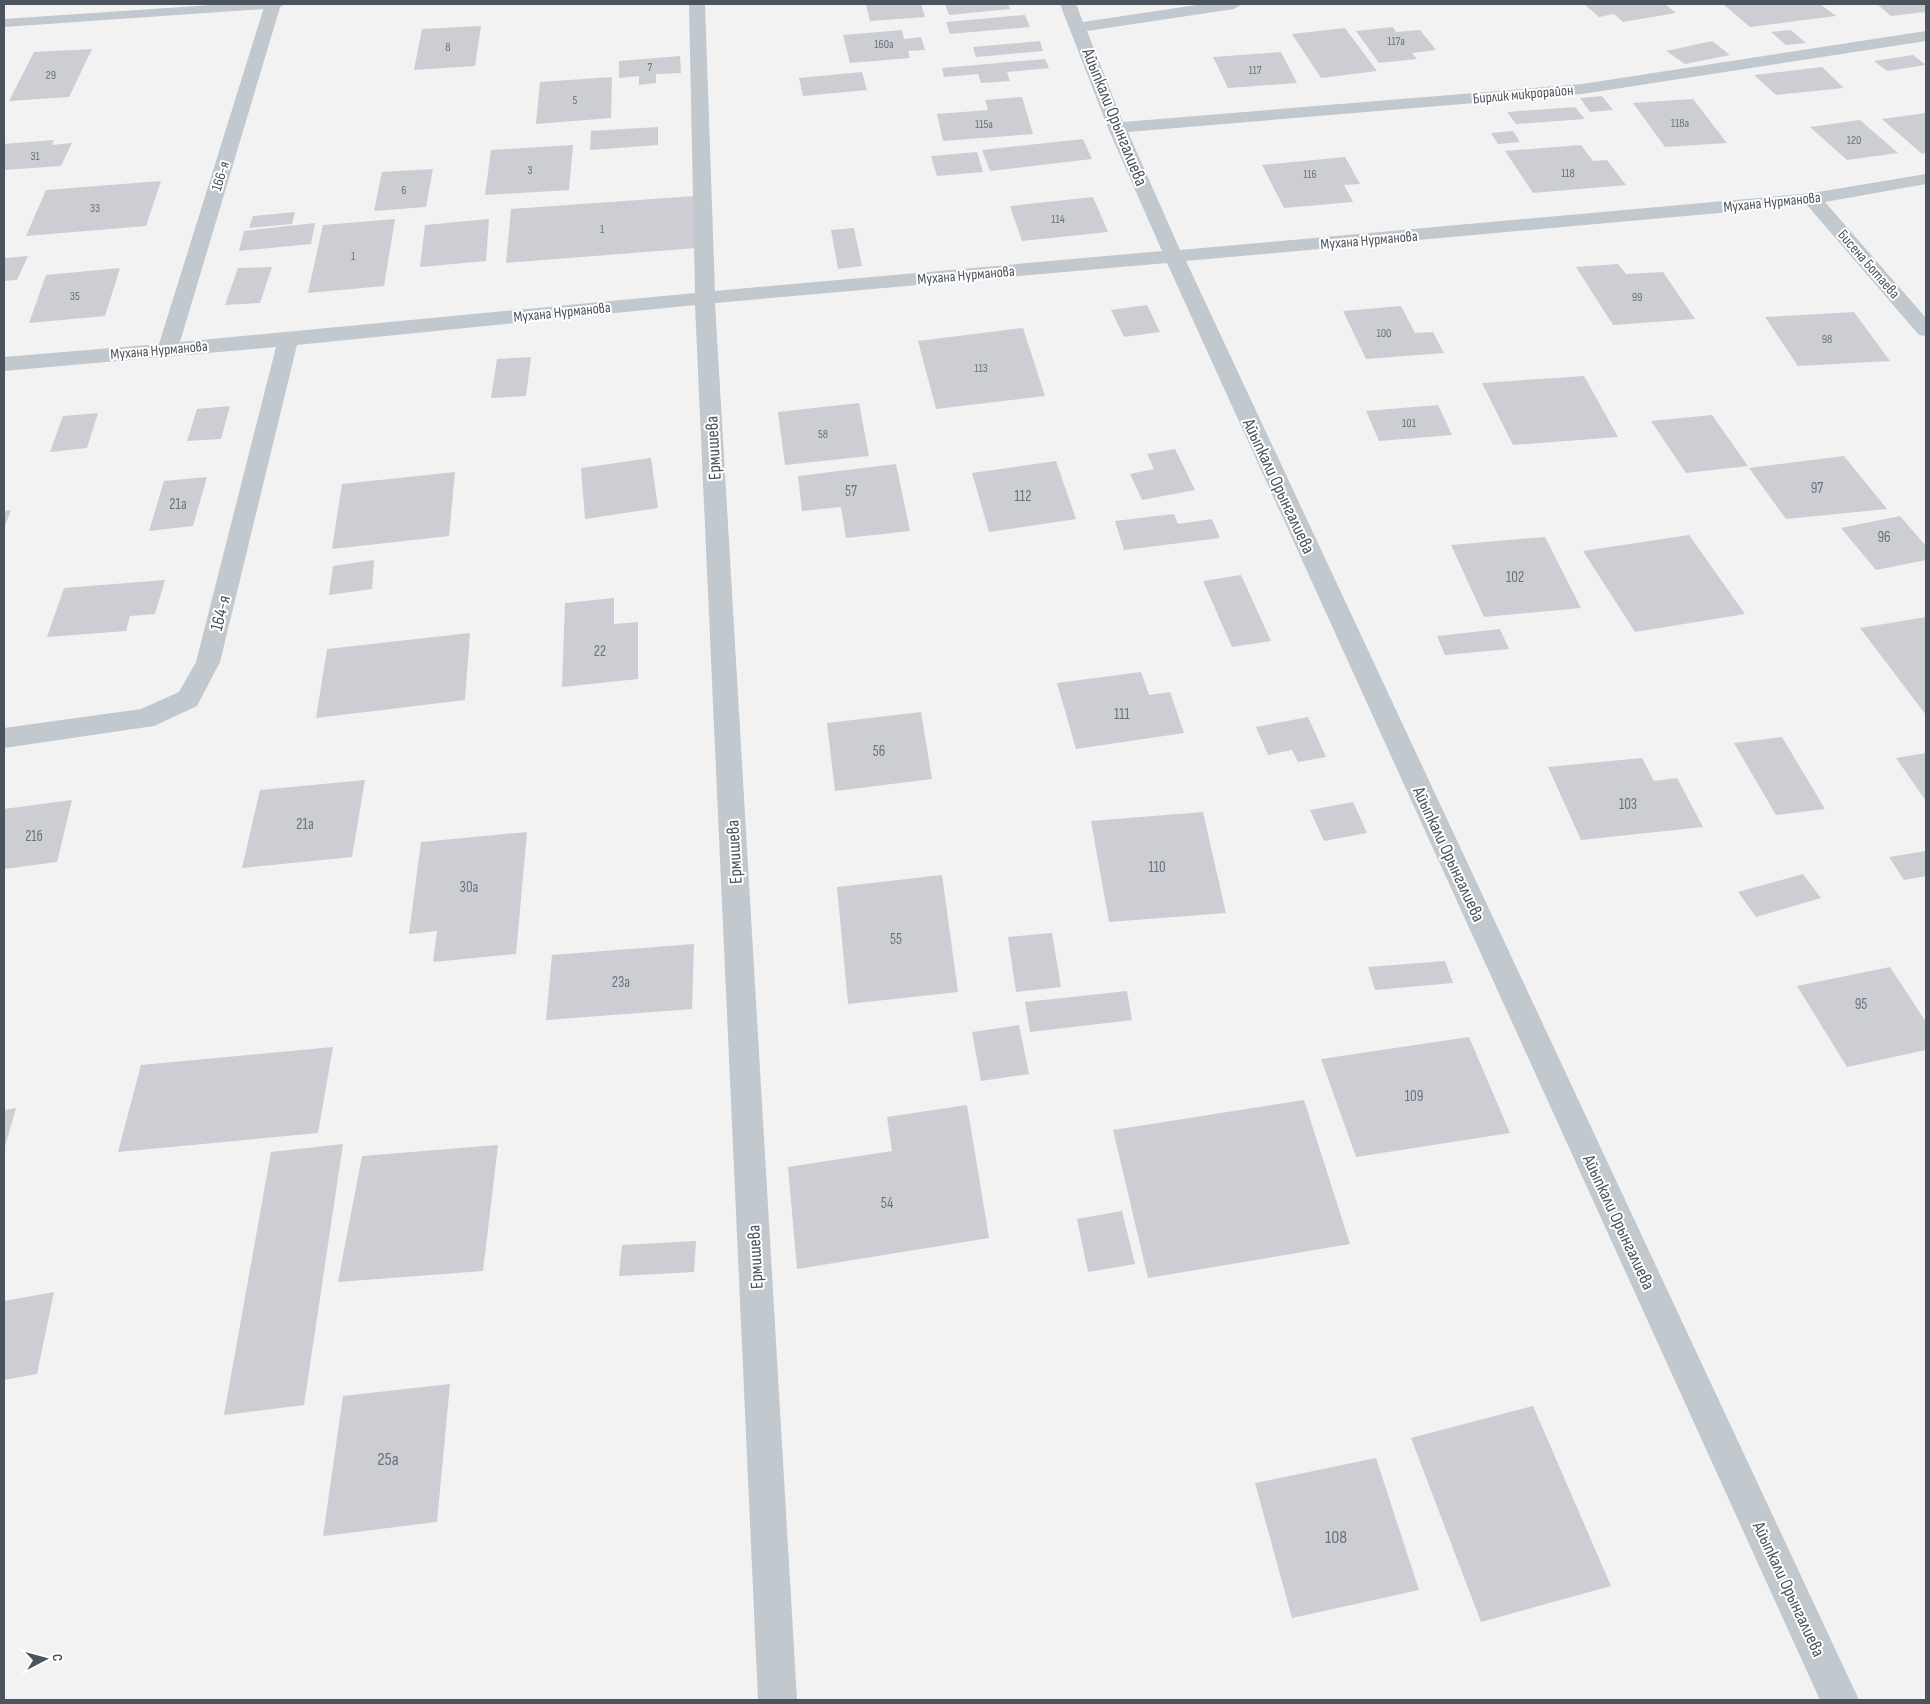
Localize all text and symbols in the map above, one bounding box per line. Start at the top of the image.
house number: 117а [1387,34,1405,49]
house number: 160а [874,37,894,52]
house number: 8 [445,40,451,55]
street label: Айыпкали Орынгалиева [1077,44,1152,189]
house number: 7 [648,60,653,75]
house number: 117 [1248,63,1262,78]
house number: 29 [46,68,56,83]
street label: Бирлик микрорайон [1472,81,1574,108]
house number: 5 [573,93,578,108]
house number: 118а [1671,116,1690,131]
house number: 115а [975,117,993,132]
house number: 120 [1847,133,1861,148]
house number: 31 [30,149,40,164]
street label: 166-я [207,159,234,193]
house number: 3 [527,163,533,178]
house number: 118 [1561,166,1575,181]
house number: 116 [1303,167,1317,182]
house number: 6 [401,183,407,198]
street label: Мухана Нурманова [1723,188,1822,217]
house number: 33 [90,201,100,216]
house number: 114 [1051,212,1065,227]
house number: 1 [600,222,605,237]
street label: Бисена Ботаева [1833,226,1904,303]
street label: Мухана Нурманова [1320,227,1419,254]
house number: 1 [351,249,356,264]
street label: Мухана Нурманова [917,262,1016,289]
house number: 35 [70,289,80,304]
house number: 99 [1632,290,1642,305]
street label: Мухана Нурманова [513,298,612,327]
house number: 100 [1377,326,1391,341]
house number: 98 [1822,332,1832,347]
street label: Мухана Нурманова [110,337,209,364]
house number: 113 [974,361,988,376]
street label: Айыпкали Орынгалиева [1238,414,1319,557]
street label: Ермишева [701,415,726,481]
house number: 101 [1402,416,1417,431]
house number: 58 [818,427,828,442]
house number: 97 [1811,479,1823,498]
house number: 57 [845,482,857,501]
house number: 112 [1015,487,1031,506]
house number: 21а [169,495,187,514]
house number: 96 [1877,528,1891,547]
house number: 102 [1506,568,1524,587]
street label: 164-я [206,593,235,633]
house number: 22 [594,642,606,661]
house number: 111 [1114,705,1131,724]
house number: 56 [873,742,885,761]
street label: Айыпкали Орынгалиева [1408,782,1489,925]
house number: 103 [1619,795,1637,814]
house number: 21а [296,815,314,834]
street label: Ермишева [722,819,747,885]
house number: 21б [25,827,43,846]
house number: 110 [1148,858,1166,877]
house number: 30а [460,878,479,897]
house number: 55 [890,930,902,949]
house number: 23а [612,973,630,992]
house number: 95 [1855,995,1867,1014]
house number: 109 [1405,1087,1423,1106]
street label: Айыпкали Орынгалиева [1578,1150,1659,1293]
house number: 54 [881,1194,893,1213]
street label: Ермишева [743,1224,768,1290]
house number: 25а [377,1449,399,1470]
street label: Айыпкали Орынгалиева [1748,1517,1829,1660]
house number: 108 [1325,1527,1347,1548]
north arrow [20,1634,70,1684]
text: С [49,1653,66,1662]

